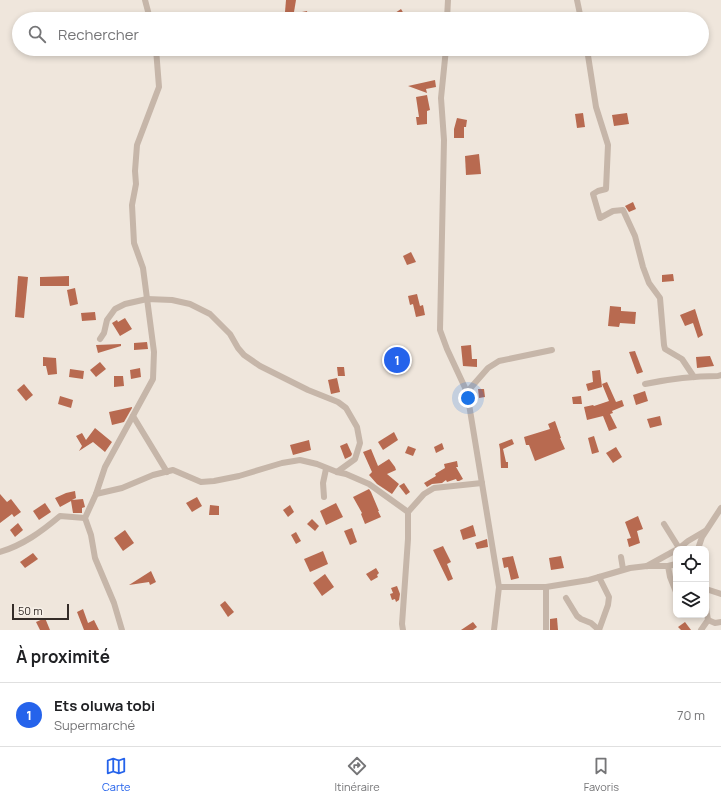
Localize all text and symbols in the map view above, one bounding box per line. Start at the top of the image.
search box [12,12,709,56]
icon: search [26,23,48,45]
text: Rechercher [58,24,139,45]
pin: 1 [384,345,410,375]
your location [458,388,478,408]
map controls [673,546,709,618]
button: locate [673,546,709,582]
button: layers [673,582,709,618]
scale bar [12,602,69,621]
text: 50 m [18,603,43,618]
text: À proximité [16,645,110,668]
text: Ets oluwa tobi [54,695,155,716]
text: 1 [26,706,32,724]
text: 70 m [677,706,705,724]
text: Supermarché [54,716,135,734]
tab: Carte [102,755,131,794]
tab: Itinéraire [334,755,380,794]
tab: Favoris [584,755,619,794]

